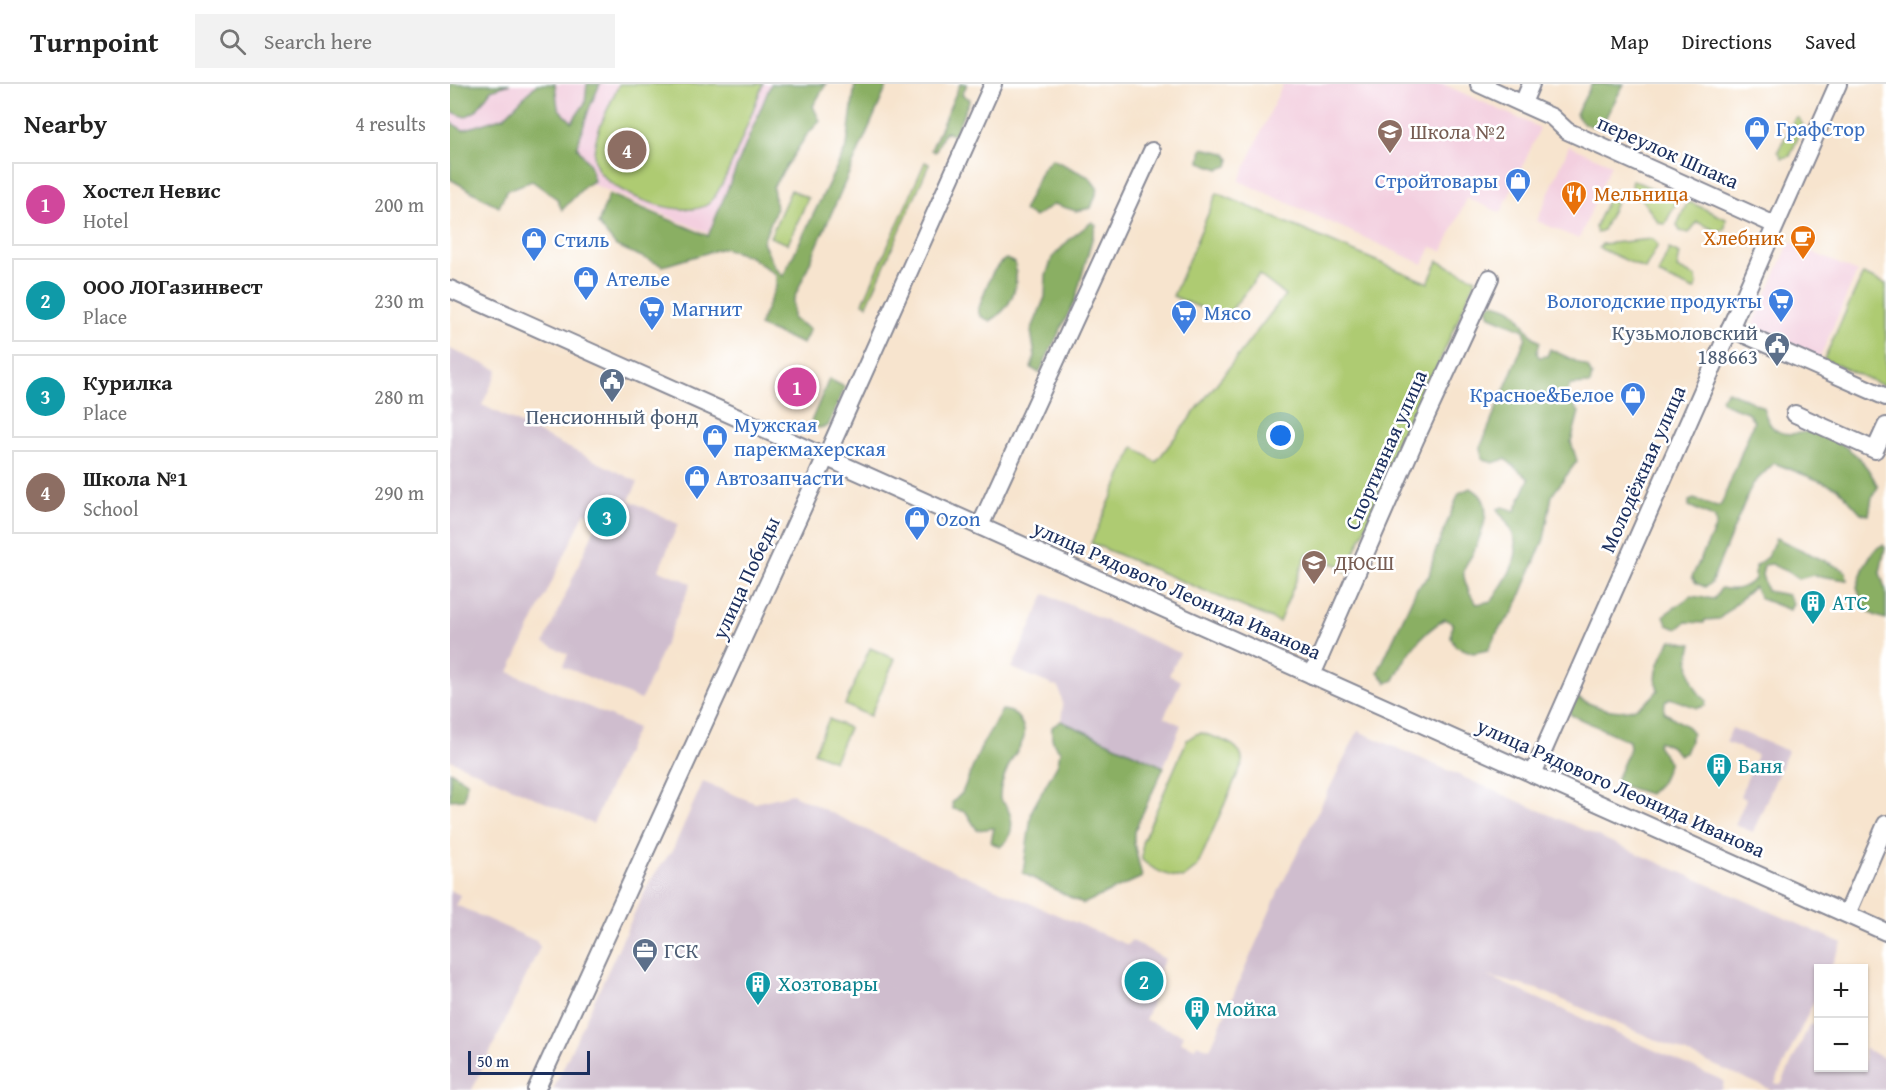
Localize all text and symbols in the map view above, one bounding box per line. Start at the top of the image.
search box [195,14,615,68]
text: Turnpoint [30,21,159,62]
icon: search [216,25,249,58]
text: Search here [264,25,372,57]
text: Map [1610,26,1649,57]
text: Directions [1682,26,1772,57]
text: Saved [1805,26,1856,57]
text: Nearby [24,104,107,143]
street label: переулок Шпака [1593,106,1744,197]
text: 4 results [355,109,426,138]
place label: ГрафСтор [1776,113,1865,144]
shop icon: ГрафСтор [1742,114,1772,152]
place label: Школа №2 [1410,116,1505,147]
school or university icon: Школа №2 [1375,117,1405,155]
pin: 4 [608,128,646,172]
place label: Стройтовары [1375,165,1498,196]
shop icon: Стройтовары [1503,166,1533,204]
text: Хостел Невис [83,174,221,206]
place label: Мельница [1594,178,1688,209]
restaurant icon: Мельница [1559,179,1589,217]
text: 1 [40,190,51,219]
text: 200 m [374,190,424,219]
text: Hotel [83,206,129,235]
place label: Хлебник [1703,222,1784,253]
cafe icon: Хлебник [1788,223,1818,261]
place label: Стиль [554,224,610,255]
shop icon: Стиль [519,225,549,263]
place label: Ателье [606,263,670,294]
shop icon: Ателье [571,264,601,302]
text: ООО ЛОГазинвест [83,270,263,302]
place label: Вологодские продукты [1547,285,1762,316]
text: 2 [40,286,51,315]
text: 230 m [374,286,424,315]
supermarket icon: Вологодские продукты [1766,286,1796,324]
place label: Магнит [672,293,742,324]
supermarket icon: Магнит [637,294,667,332]
place label: Мясо [1204,297,1251,328]
supermarket icon: Мясо [1169,298,1199,336]
text: Place [83,302,127,331]
place label: Кузьмоловский 188663 [1612,317,1758,372]
public building icon: Кузьмоловский 188663 [1762,330,1792,368]
pin: 1 [778,364,816,410]
street label: Спортивная улица [1336,365,1435,535]
text: Курилка [83,366,172,398]
public building icon: Пенсионный фонд [597,366,627,404]
place label: Красное&Белое [1470,379,1614,410]
street label: Молодёжная улица [1592,380,1693,557]
shop icon: Красное&Белое [1618,380,1648,418]
text: 3 [40,382,51,411]
text: 280 m [374,382,424,411]
text: Place [83,398,127,427]
place label: Пенсионный фонд [526,401,699,432]
place label: Мужская парекмахерская [734,409,886,464]
your location [1266,421,1295,450]
shop icon: Мужская парекмахерская [700,422,730,460]
text: Школа №1 [83,462,188,494]
place label: Автозапчасти [716,462,844,493]
shop icon: Автозапчасти [682,463,712,501]
text: 4 [40,478,51,507]
text: 290 m [374,478,424,507]
text: School [83,494,139,523]
pin: 3 [588,494,626,540]
place label: Ozon [936,503,981,534]
shop icon: Ozon [902,504,932,542]
street label: улица Победы [703,511,788,645]
street label: улица Рядового Леонида Иванова [1027,511,1326,667]
place label: ДЮСШ [1333,547,1394,578]
school or university icon: ДЮСШ [1299,548,1329,586]
place label: АТС [1832,587,1868,618]
building icon: АТС [1798,588,1828,626]
street label: улица Рядового Леонида Иванова [1471,709,1770,865]
place label: Баня [1738,750,1783,781]
building icon: Баня [1704,751,1734,789]
place label: ГСК [664,935,699,966]
office icon: ГСК [630,936,660,974]
pin: 2 [1124,958,1164,1004]
map controls [1814,964,1868,1072]
button: + [1814,964,1868,1018]
place label: Хозтовары [778,968,878,999]
building icon: Хозтовары [743,969,773,1007]
place label: Мойка [1216,993,1277,1024]
building icon: Мойка [1182,994,1212,1032]
button: − [1814,1018,1868,1072]
scale bar [468,1048,590,1076]
text: 50 m [477,1049,509,1073]

